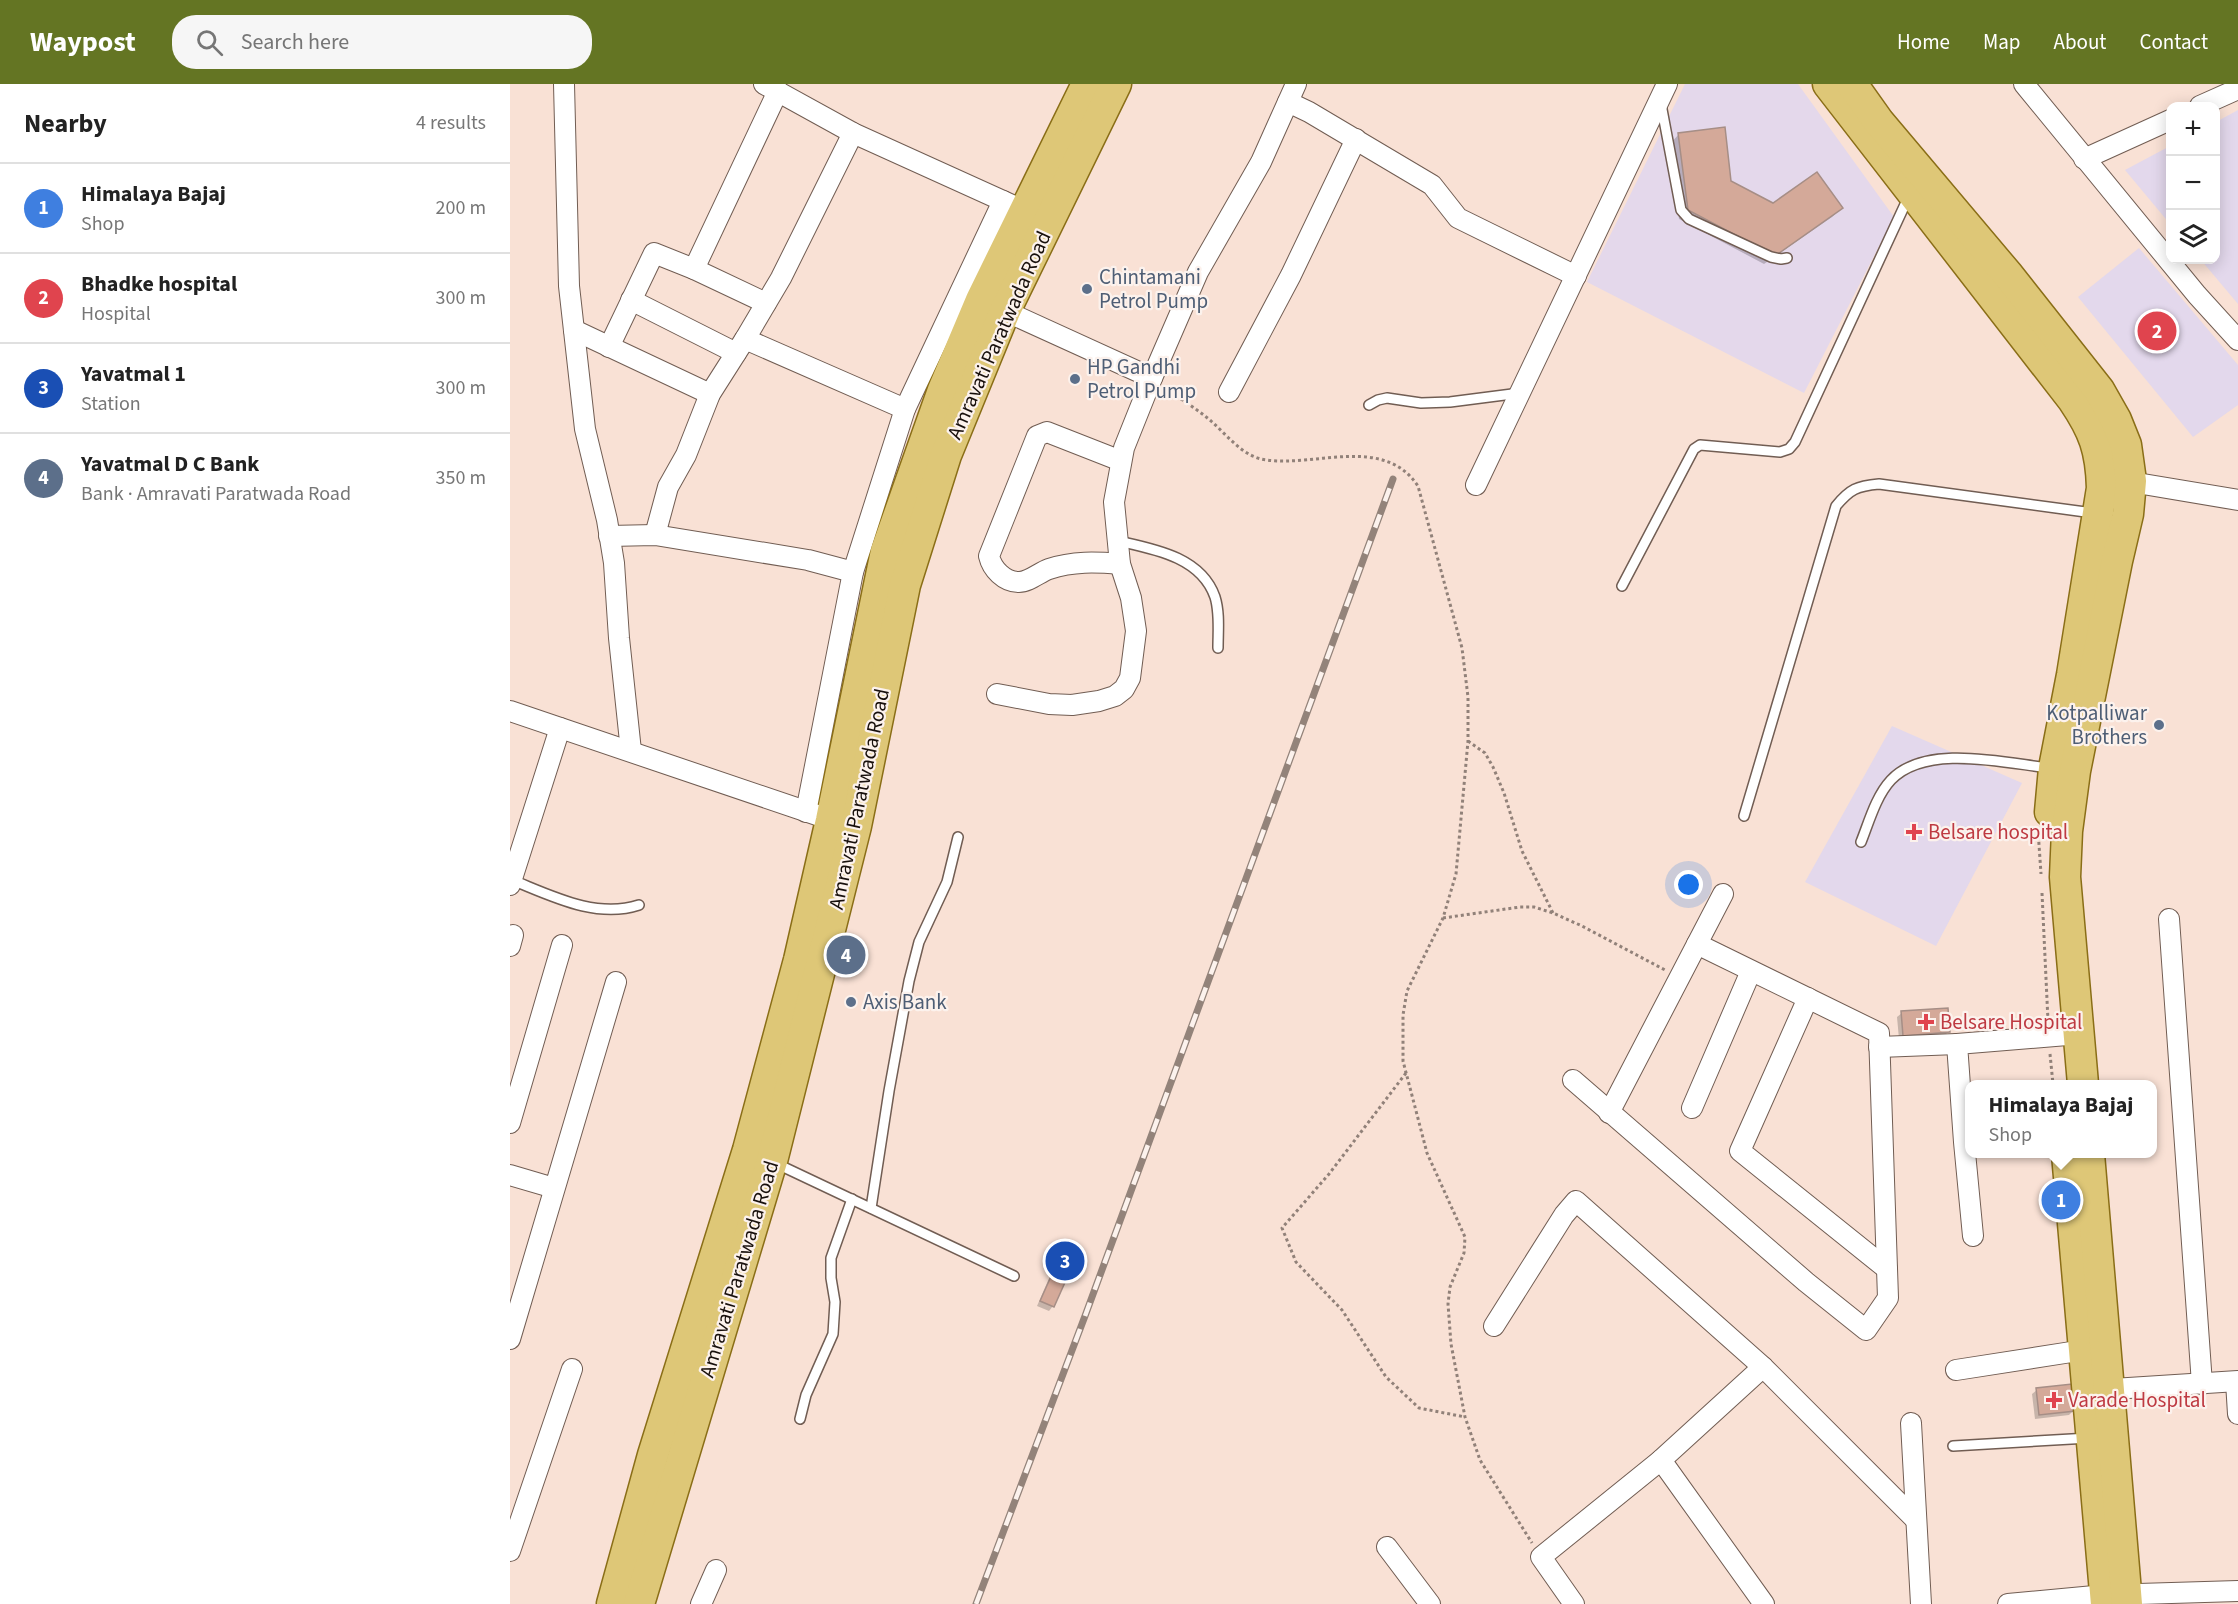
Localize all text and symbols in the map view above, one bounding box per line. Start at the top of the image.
search box [172,15,592,69]
text: Waypost [30,22,136,62]
icon: search [193,26,226,59]
text: Search here [241,26,349,58]
text: Home [1897,27,1950,57]
text: Map [1983,27,2021,57]
text: About [2054,27,2106,57]
text: Contact [2139,27,2208,57]
map controls [2166,102,2220,264]
button: + [2166,102,2220,156]
text: Nearby [24,105,107,142]
text: 4 results [416,109,486,137]
button: − [2166,156,2220,210]
text: Himalaya Bajaj [81,178,226,210]
text: 1 [38,194,49,222]
text: 200 m [436,194,486,222]
text: Shop [81,210,125,238]
button: layers [2166,210,2220,264]
street label: Amravati Paratwada Road [940,226,1058,444]
place label: Chintamani Petrol Pump [1099,262,1208,316]
text: Bhadke hospital [81,268,237,300]
marker: Chintamani Petrol Pump [1080,282,1094,296]
text: 2 [38,284,49,312]
text: 300 m [436,284,486,312]
text: Hospital [81,300,151,328]
pin: 2 [2138,308,2176,354]
place label: HP Gandhi Petrol Pump [1087,352,1196,406]
text: Yavatmal 1 [81,358,186,390]
marker: HP Gandhi Petrol Pump [1068,372,1082,386]
text: 3 [38,374,49,402]
text: 300 m [436,374,486,402]
text: Station [81,390,141,418]
text: Yavatmal D C Bank [81,448,259,480]
text: 4 [38,464,49,492]
text: 350 m [436,464,486,492]
text: Bank · Amravati Paratwada Road [81,480,351,508]
street label: Amravati Paratwada Road [821,686,897,912]
place label: Kotpalliwar Brothers [2046,698,2148,752]
marker: Kotpalliwar Brothers [2152,718,2166,732]
place label: Belsare hospital [1928,817,2068,847]
marker: Belsare hospital [1905,823,1923,841]
your location [1674,870,1703,899]
pin: 4 [826,932,866,978]
place label: Axis Bank [863,987,947,1017]
marker: Axis Bank [844,995,858,1009]
place label: Belsare Hospital [1940,1007,2082,1037]
marker: Belsare Hospital [1917,1013,1935,1031]
popup [1965,1080,2157,1158]
text: Himalaya Bajaj [1989,1089,2133,1121]
text: Shop [1989,1121,2032,1149]
street label: Amravati Paratwada Road [692,1157,786,1381]
pin: 1 [2042,1178,2080,1222]
pin: 3 [1046,1238,1084,1284]
place label: Varade Hospital [2068,1385,2206,1415]
marker: Varade Hospital [2045,1391,2063,1409]

